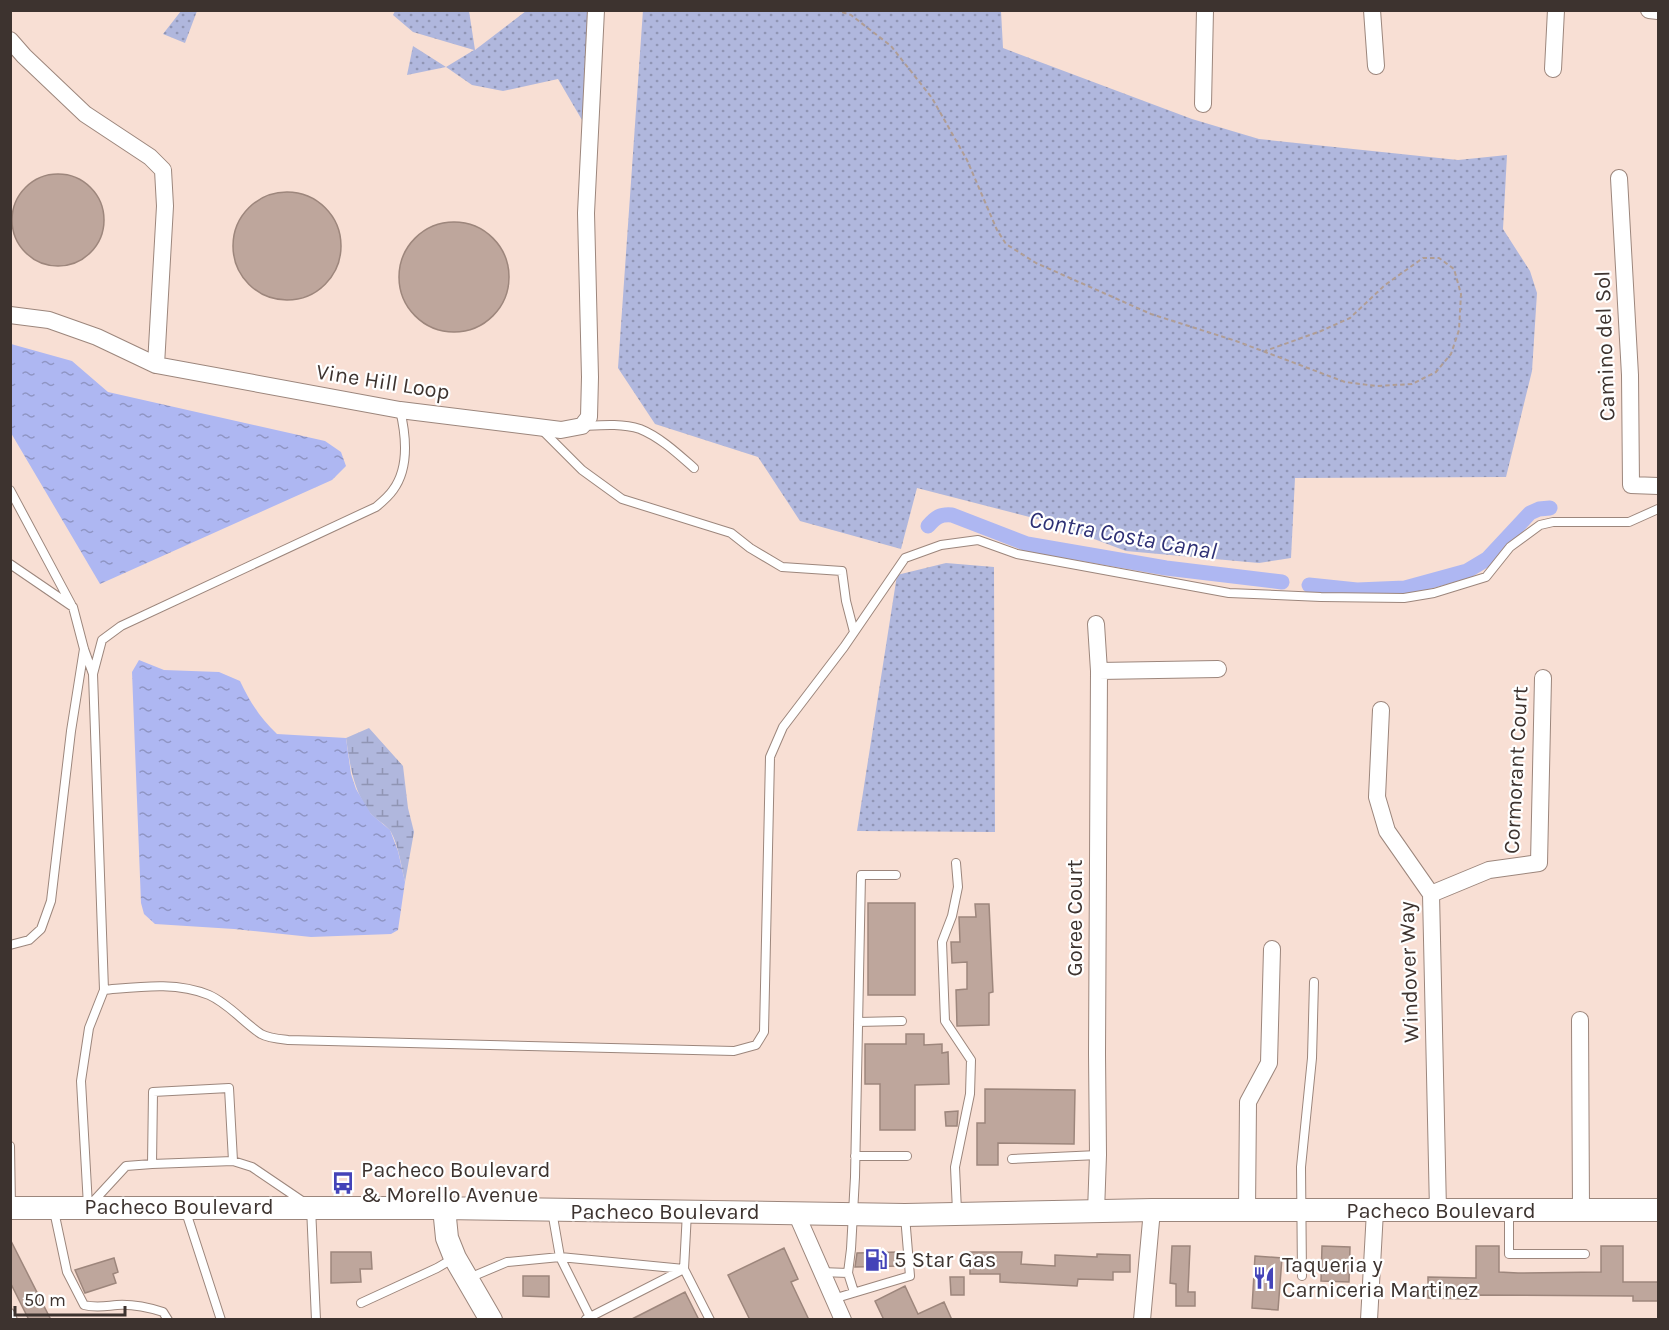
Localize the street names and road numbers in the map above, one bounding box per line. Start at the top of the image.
street label: Camino del Sol [1589,270,1621,422]
street label: Vine Hill Loop [314,359,452,405]
street label: Cormorant Court [1499,685,1533,855]
street label: Goree Court [1062,859,1088,977]
street label: Windover Way [1394,901,1424,1043]
street label: Pacheco Boulevard [84,1194,274,1220]
street label: Pacheco Boulevard [1346,1198,1536,1224]
street label: Pacheco Boulevard [570,1199,760,1225]

